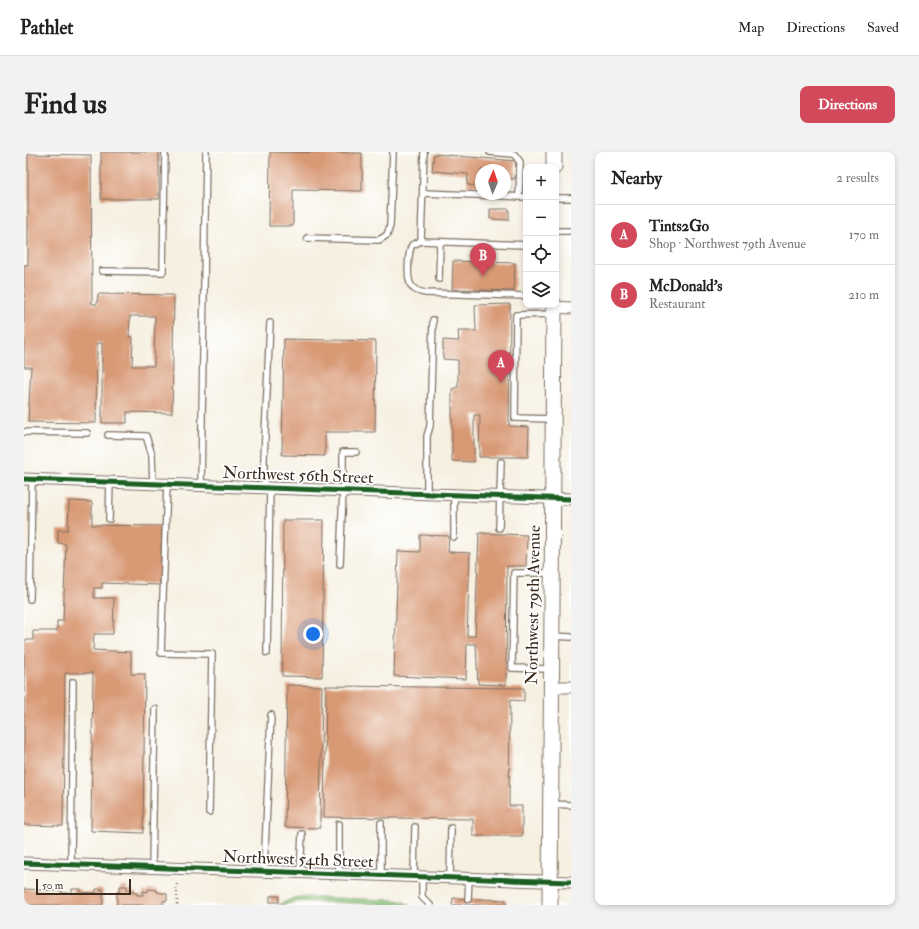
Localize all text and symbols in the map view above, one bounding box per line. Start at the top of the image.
text: Pathlet [20,16,74,40]
text: Map [738,19,764,36]
text: Directions [786,19,845,36]
text: Saved [867,19,899,36]
button: Directions [800,86,895,123]
text: Find us [24,87,107,122]
north arrow [475,164,511,200]
map controls [523,164,559,308]
button: + [523,164,559,200]
text: Nearby [611,168,662,189]
text: 2 results [836,170,879,186]
button: − [523,200,559,236]
text: Tints2Go [649,217,709,236]
text: A [620,227,628,243]
text: 170 m [849,227,879,243]
button: locate [523,236,559,272]
text: Shop · Northwest 79th Avenue [649,236,806,252]
pin: B [470,243,496,276]
button: layers [523,272,559,308]
text: McDonald's [649,277,722,296]
text: B [620,287,628,303]
text: 210 m [848,287,879,303]
text: Restaurant [649,296,705,312]
pin: A [488,350,514,383]
street label: Northwest 56th Street [222,462,374,488]
street label: Northwest 79th Avenue [521,525,545,685]
your location [303,624,323,644]
street label: Northwest 54th Street [222,846,374,872]
scale bar [36,877,131,896]
text: 50 m [42,879,63,892]

